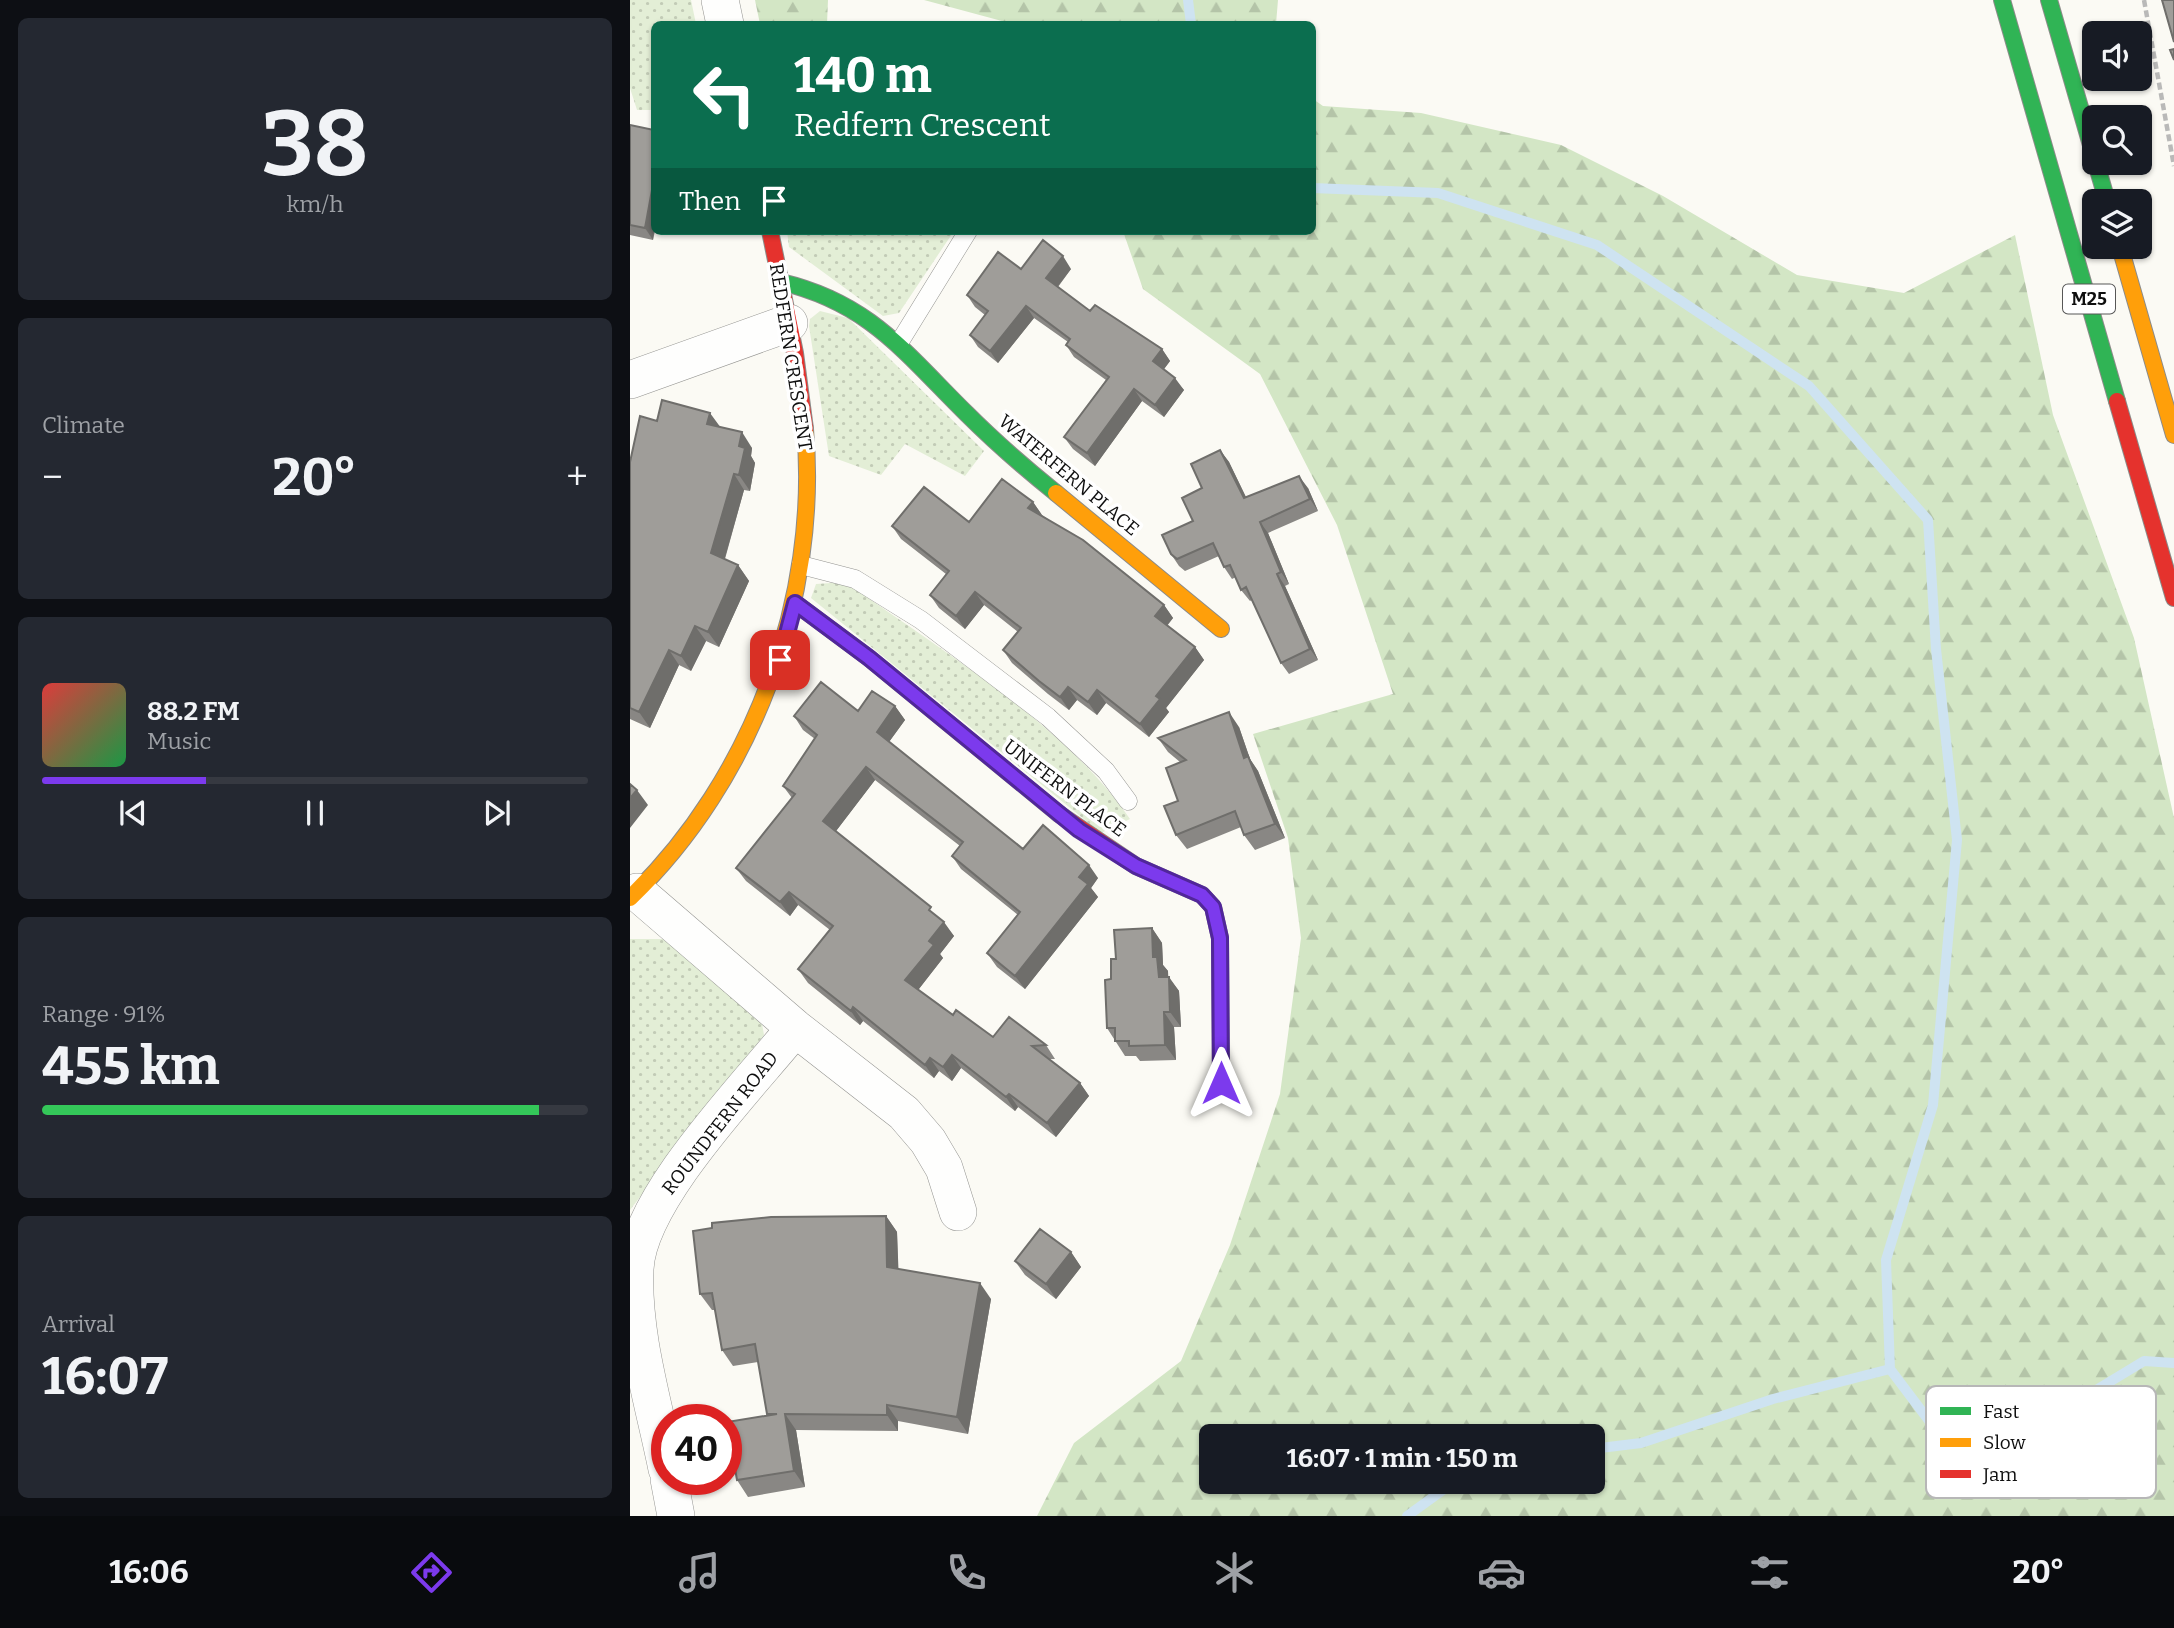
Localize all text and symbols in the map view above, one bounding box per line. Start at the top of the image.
map controls [2082,21,2152,259]
button: sound [2082,21,2152,91]
text: 140 m [794,46,932,105]
icon: left [679,49,770,140]
text: 38 [261,90,369,199]
button: search [2082,105,2152,175]
text: Redfern Crescent [794,106,1051,144]
icon: arrive [755,182,793,220]
text: Then [679,186,741,217]
button: layers [2082,189,2152,259]
text: km/h [287,190,343,218]
street label: REDFERN CRESCENT [765,262,817,452]
road number: M25 [2063,284,2115,314]
street label: WATERFERN PLACE [994,410,1144,540]
text: Climate [42,411,125,439]
text: 20° [272,446,357,509]
text: − [42,454,63,500]
text: + [566,454,588,500]
pin [750,630,810,690]
icon: arrive [761,641,799,679]
text: 88.2 FM [147,696,240,727]
text: Music [147,727,211,755]
street label: UNIFERN PLACE [999,734,1131,842]
icon: previous [114,794,152,832]
icon: pause [296,794,334,832]
icon: next [478,794,516,832]
text: Range · 91% [42,1000,165,1028]
text: 455 km [42,1035,220,1098]
position arrow [1184,1046,1258,1120]
street label: ROUNDFERN ROAD [657,1047,783,1199]
text: Arrival [42,1310,115,1338]
text: 16:07 [42,1345,168,1408]
legend [1926,1386,2156,1498]
text: Fast [1983,1400,2020,1423]
speed limit sign: 40 [651,1404,742,1495]
text: Slow [1983,1431,2026,1454]
text: 16:07 · 1 min · 150 m [1286,1443,1518,1474]
text: Jam [1982,1463,2017,1486]
icon: directions [407,1548,456,1597]
icon: music [675,1548,724,1597]
icon: phone [942,1548,991,1597]
icon: climate [1210,1548,1259,1597]
icon: car [1477,1548,1526,1597]
icon: filters [1745,1548,1794,1597]
text: 16:06 [109,1553,189,1591]
text: 20° [2013,1553,2065,1591]

